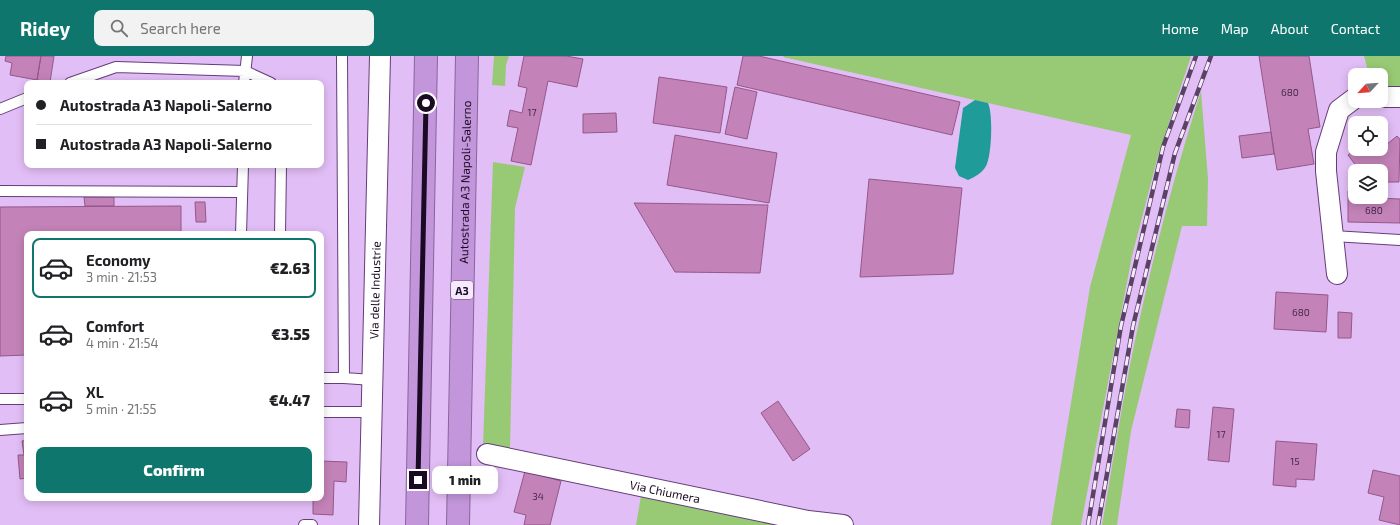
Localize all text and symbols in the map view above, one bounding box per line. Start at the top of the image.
search box [94,10,374,46]
text: Ridey [20,17,70,40]
icon: search [108,17,130,39]
text: Search here [140,19,221,37]
text: Home [1162,20,1199,37]
text: Map [1221,20,1249,37]
text: About [1271,20,1309,37]
text: Contact [1331,20,1380,37]
north arrow [1348,68,1388,108]
map controls [1348,68,1388,204]
house number: 680 [1281,86,1299,98]
route start [417,94,435,112]
text: Autostrada A3 Napoli-Salerno [60,96,272,114]
street label: Autostrada A3 Napoli-Salerno [456,100,473,264]
house number: 17 [527,106,537,118]
button: locate [1348,116,1388,156]
text: Autostrada A3 Napoli-Salerno [60,135,272,153]
button: layers [1348,164,1388,204]
house number: 680 [1365,204,1383,216]
street label: Via delle Industrie [366,241,383,339]
icon: car [38,250,74,286]
text: Economy [86,251,151,269]
text: €2.63 [270,259,310,277]
text: 3 min · 21:53 [86,269,157,285]
road number: A3 [451,281,473,299]
house number: 680 [1292,306,1310,318]
icon: car [38,316,74,352]
text: Comfort [86,317,144,335]
text: €3.55 [271,325,310,343]
text: 4 min · 21:54 [86,335,158,351]
icon: car [38,382,74,418]
text: XL [86,383,104,401]
text: €4.47 [269,391,310,409]
text: 5 min · 21:55 [86,401,156,417]
house number: 17 [1216,428,1226,440]
button: Confirm [36,447,312,493]
house number: 15 [1290,455,1300,467]
callout: 1 min [432,466,498,494]
route end [409,471,427,489]
text: 1 min [449,472,481,488]
street label: Via Chiumera [629,477,702,505]
house number: 34 [532,490,544,502]

